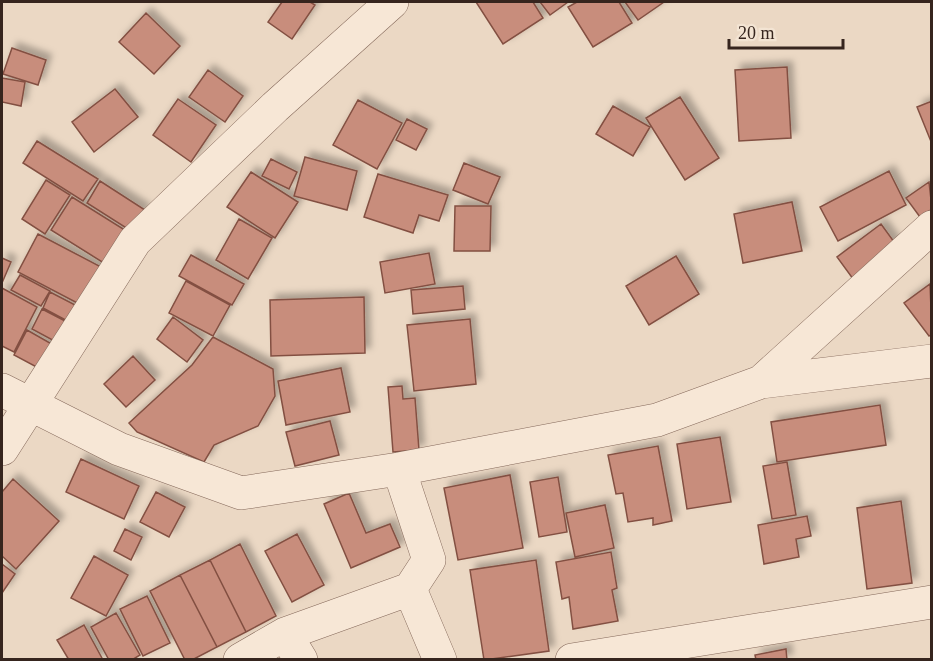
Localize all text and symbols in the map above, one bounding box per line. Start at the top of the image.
scale bar [729,12,843,50]
text: 20 m [738,23,775,43]

